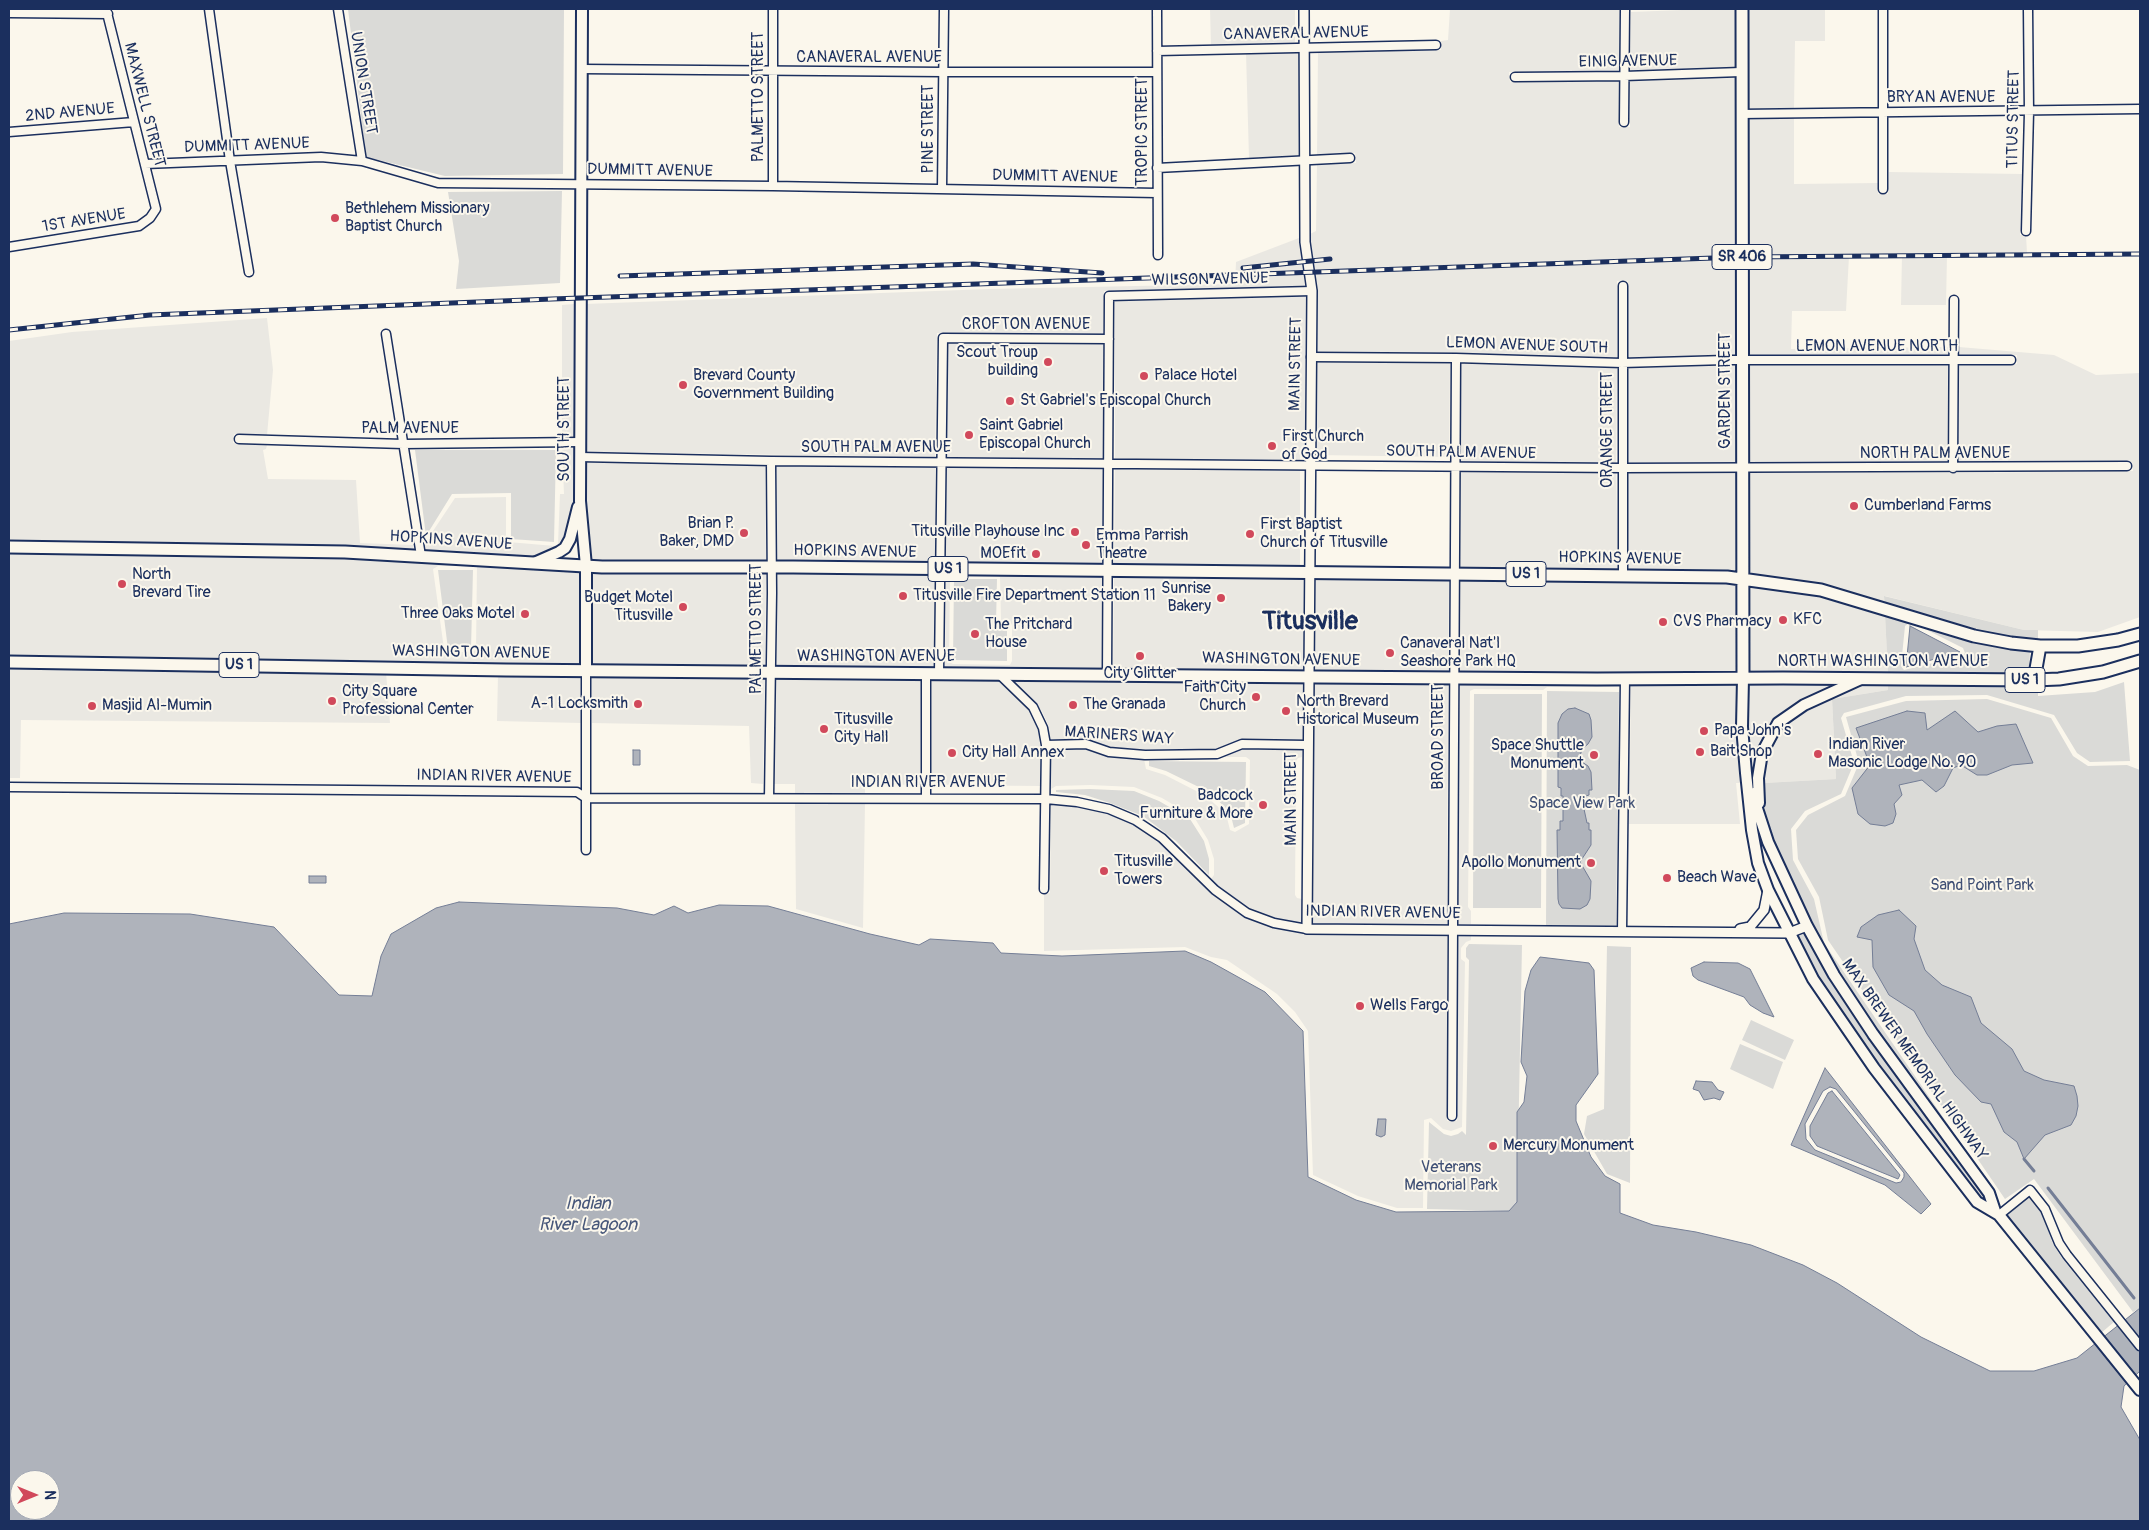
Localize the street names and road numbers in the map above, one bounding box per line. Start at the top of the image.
street label: CANAVERAL AVENUE [1223,23,1369,45]
street label: UNION STREET [345,30,381,136]
street label: PALMETTO STREET [749,32,769,162]
street label: MAXWELL STREET [119,41,169,169]
street label: CANAVERAL AVENUE [796,48,942,68]
street label: EINIG AVENUE [1579,52,1677,72]
street label: TITUS STREET [2004,70,2024,168]
street label: TROPIC STREET [1133,78,1153,186]
street label: PINE STREET [919,85,939,173]
street label: BRYAN AVENUE [1887,88,1995,108]
street label: 2ND AVENUE [25,100,115,126]
street label: DUMMITT AVENUE [184,134,310,158]
street label: DUMMITT AVENUE [587,160,713,182]
street label: DUMMITT AVENUE [992,166,1118,188]
street label: 1ST AVENUE [41,205,127,237]
road number: SR 406 [1712,244,1772,270]
street label: WILSON AVENUE [1151,269,1269,291]
street label: CROFTON AVENUE [962,315,1090,335]
street label: MAIN STREET [1286,317,1306,411]
street label: GARDEN STREET [1716,333,1736,449]
street label: LEMON AVENUE SOUTH [1446,334,1608,358]
street label: LEMON AVENUE NORTH [1796,337,1958,357]
street label: ORANGE STREET [1598,372,1618,488]
street label: SOUTH STREET [555,376,575,482]
street label: PALM AVENUE [361,419,459,439]
street label: SOUTH PALM AVENUE [801,438,951,458]
street label: SOUTH PALM AVENUE [1386,442,1536,464]
street label: NORTH PALM AVENUE [1860,444,2010,464]
street label: HOPKINS AVENUE [389,527,513,555]
street label: HOPKINS AVENUE [793,541,917,563]
street label: HOPKINS AVENUE [1558,548,1682,570]
road number: US 1 [928,556,968,582]
road number: US 1 [1506,562,1546,586]
street label: PALMETTO STREET [747,564,767,694]
street label: WASHINGTON AVENUE [392,642,550,664]
street label: WASHINGTON AVENUE [797,647,955,667]
street label: WASHINGTON AVENUE [1202,649,1360,671]
road number: US 1 [219,652,259,678]
street label: NORTH WASHINGTON AVENUE [1778,652,1988,672]
road number: US 1 [2005,668,2045,692]
street label: BROAD STREET [1429,684,1449,790]
street label: MARINERS WAY [1064,723,1174,749]
street label: MAIN STREET [1282,752,1302,846]
street label: INDIAN RIVER AVENUE [416,766,572,788]
street label: INDIAN RIVER AVENUE [850,773,1006,793]
street label: INDIAN RIVER AVENUE [1305,902,1461,924]
street label: MAX BREWER MEMORIAL HIGHWAY [1837,956,1991,1164]

